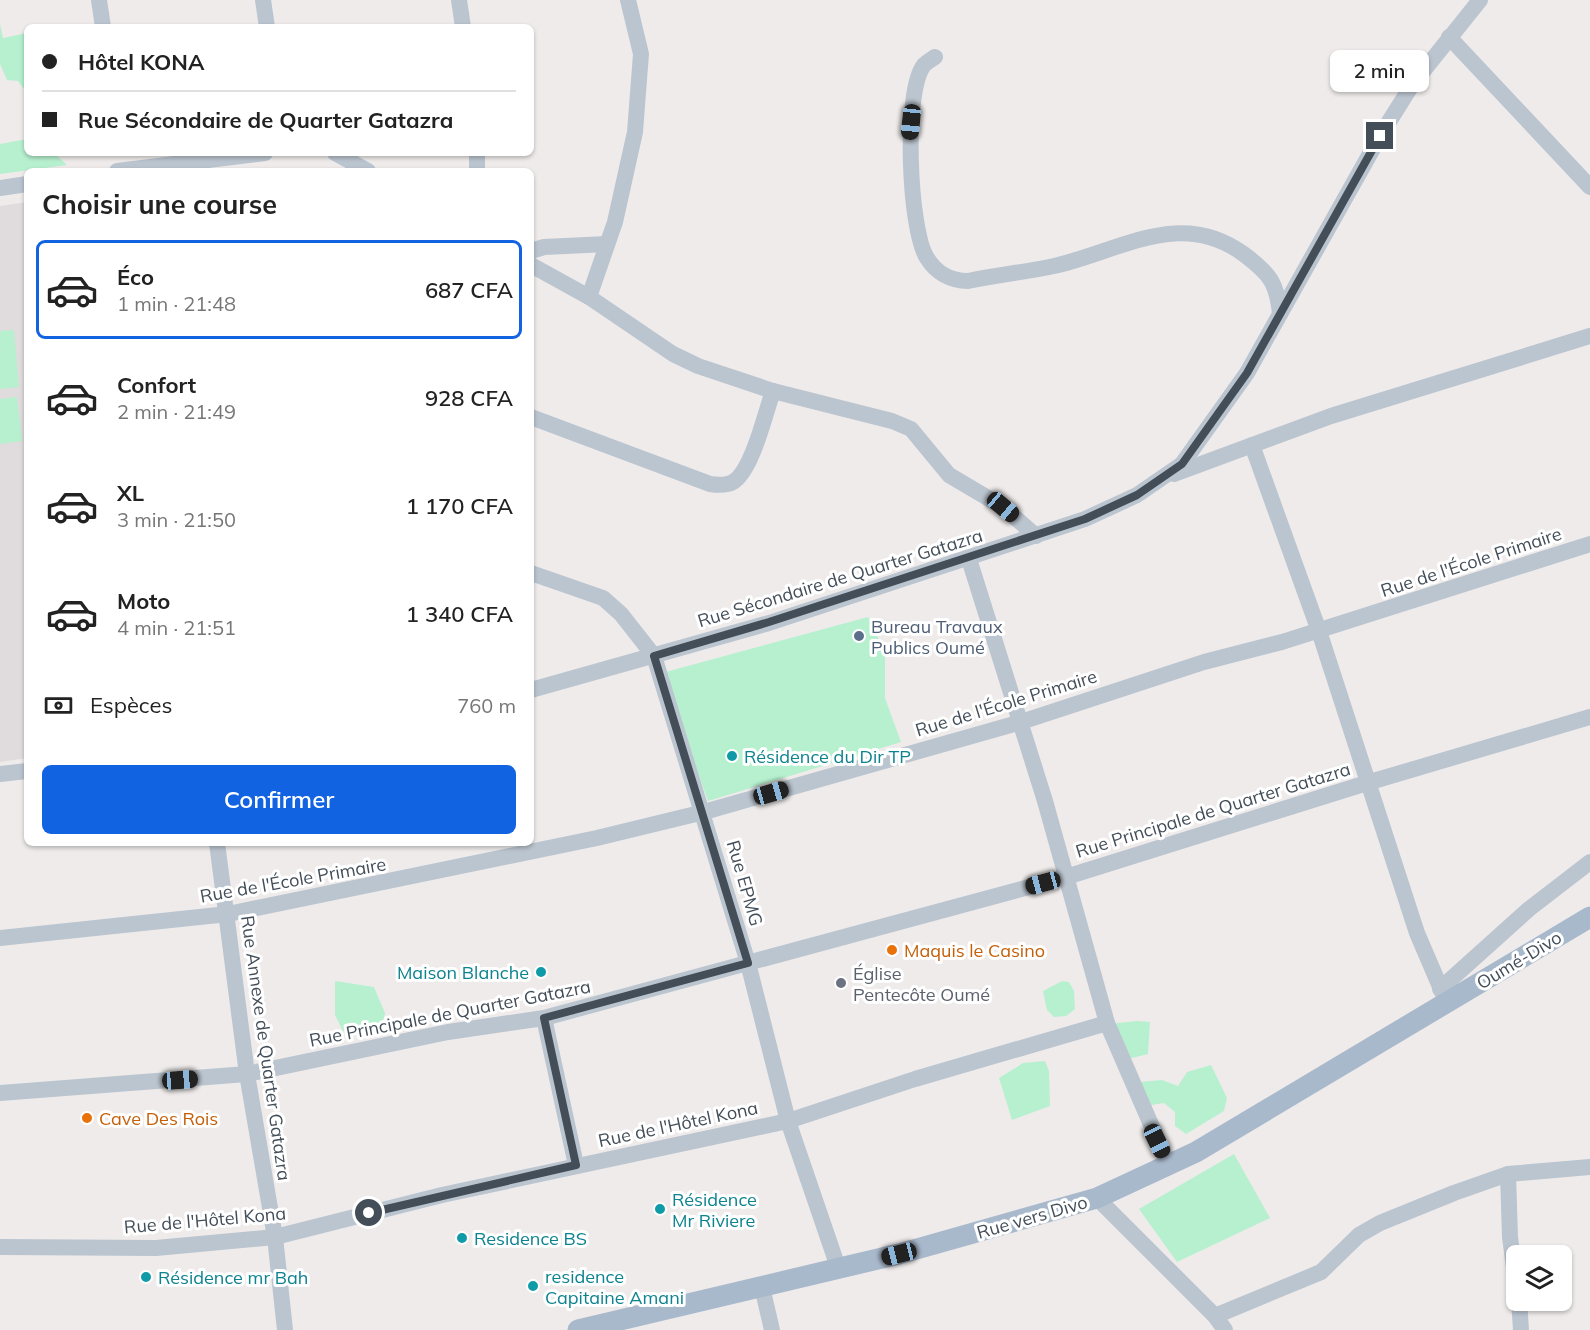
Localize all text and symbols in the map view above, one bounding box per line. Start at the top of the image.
text: Hôtel KONA [78,48,204,76]
callout: 2 min [1330,49,1430,91]
text: 2 min [1354,58,1405,83]
car [900,103,922,141]
text: Rue Sécondaire de Quarter Gatazra [78,106,453,134]
route end [1366,122,1393,149]
text: Choisir une course [42,187,277,221]
icon: car [45,263,99,317]
text: Éco [117,263,154,291]
text: 687 CFA [425,276,513,304]
text: 1 min · 21:48 [117,291,236,316]
icon: car [45,371,99,425]
text: Confort [117,371,196,399]
text: 928 CFA [425,384,513,412]
text: 2 min · 21:49 [117,399,236,424]
icon: car [45,479,99,533]
text: XL [117,479,144,507]
car [983,489,1023,525]
text: 1 170 CFA [406,492,513,520]
text: 3 min · 21:50 [117,507,236,532]
street label: Rue de l'École Primaire [1378,522,1564,602]
street label: Rue Sécondaire de Quarter Gatazra [695,524,985,632]
icon: car [45,587,99,641]
text: Moto [117,587,170,615]
text: 1 340 CFA [406,600,513,628]
text: 4 min · 21:51 [117,615,236,640]
place label: Bureau Travaux Publics Oumé [871,615,1003,659]
marker: Bureau Travaux Publics Oumé [852,629,866,643]
street label: Rue de l'École Primaire [912,664,1100,742]
icon: cash [42,689,75,722]
text: Espèces [90,691,172,719]
text: 760 m [457,693,516,718]
place label: Résidence du Dir TP [744,745,911,768]
marker: Résidence du Dir TP [725,749,739,763]
street label: Rue Principale de Quarter Gatazra [1073,757,1353,863]
button: Confirmer [42,765,516,834]
car [751,779,791,807]
street label: Rue EPMG [722,837,768,929]
street label: Rue de l'École Primaire [198,852,388,908]
car [1023,870,1063,896]
street label: Rue Annexe de Quarter Gatazra [236,914,296,1182]
street label: Oumé-Divo [1472,926,1566,994]
place label: Maquis le Casino [904,939,1045,962]
marker: Maquis le Casino [885,943,899,957]
place label: Maison Blanche [397,961,529,984]
place label: Église Pentecôte Oumé [853,962,990,1006]
marker: Maison Blanche [534,965,548,979]
street label: Rue Principale de Quarter Gatazra [307,974,593,1052]
marker: Église Pentecôte Oumé [834,976,848,990]
car [161,1070,199,1090]
street label: Rue de l'Hôtel Kona [596,1096,760,1152]
place label: Cave Des Rois [99,1107,218,1130]
marker: Cave Des Rois [80,1111,94,1125]
car [1141,1121,1173,1161]
place label: Résidence Mr Riviere [672,1188,757,1232]
street label: Rue vers Divo [974,1190,1090,1244]
route start [355,1199,382,1226]
street label: Rue de l'Hôtel Kona [123,1201,287,1239]
marker: Résidence Mr Riviere [653,1202,667,1216]
place label: Residence BS [474,1227,587,1250]
marker: Residence BS [455,1231,469,1245]
car [879,1241,919,1267]
map controls [1506,1245,1572,1311]
button: layers [1506,1245,1572,1311]
place label: residence Capitaine Amani [545,1265,684,1309]
place label: Résidence mr Bah [158,1266,308,1289]
marker: Résidence mr Bah [139,1270,153,1284]
marker: residence Capitaine Amani [526,1279,540,1293]

